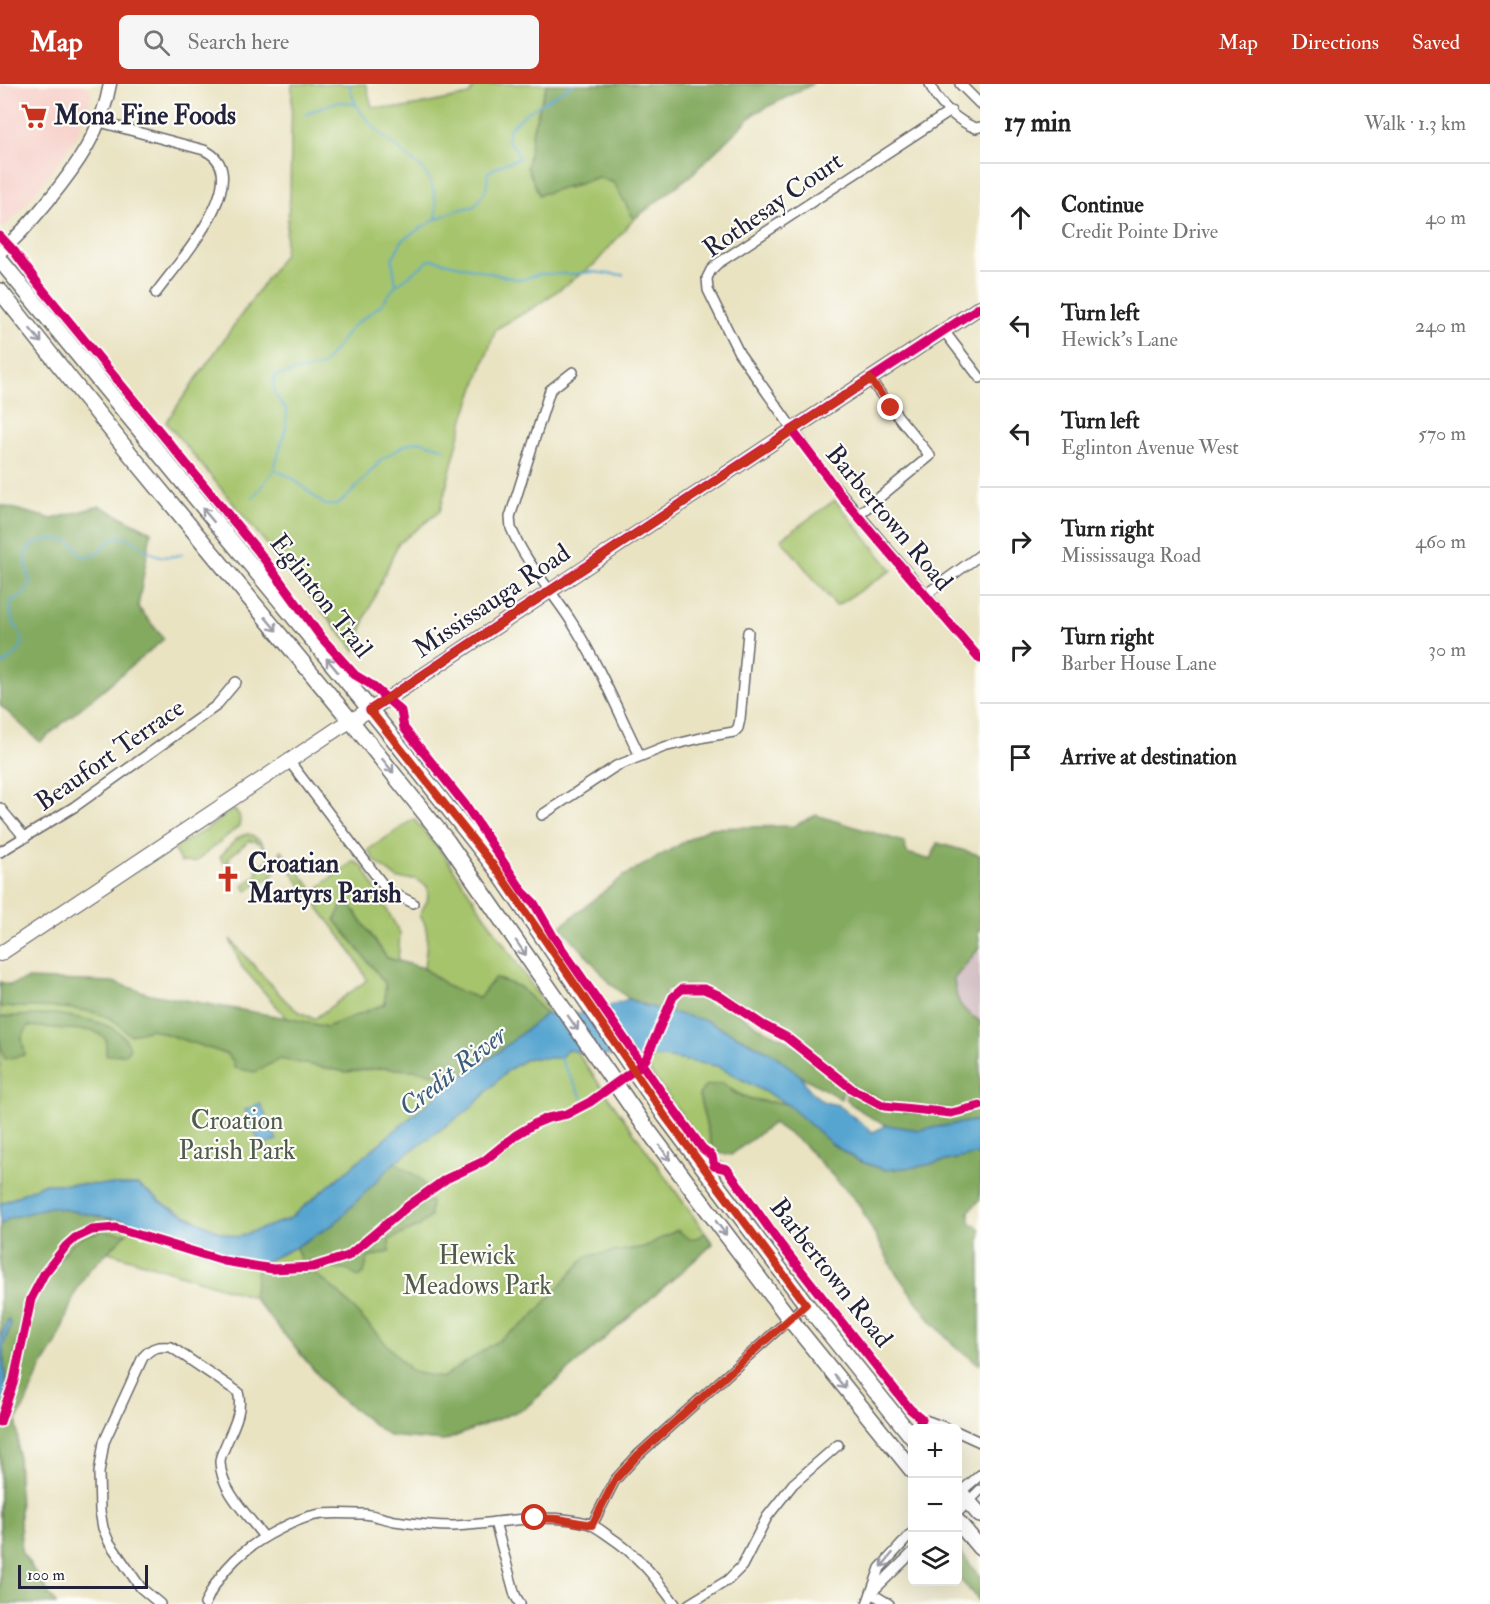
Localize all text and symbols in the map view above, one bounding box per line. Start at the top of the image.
search box [119,15,539,69]
text: Map [30,25,83,60]
icon: search [140,26,173,59]
text: Search here [188,28,289,56]
text: Map [1218,29,1258,56]
text: Directions [1291,29,1379,56]
text: Saved [1412,29,1460,56]
place label: Mona Fine Foods [53,100,236,132]
supermarket icon: Mona Fine Foods [19,101,49,131]
text: 17 min [1004,107,1071,139]
text: Walk · 1.3 km [1364,111,1466,136]
street label: Rothesay Court [697,145,849,265]
text: Continue [1061,191,1144,219]
icon: ahead [1004,201,1037,234]
text: 40 m [1425,205,1466,230]
text: Credit Pointe Drive [1061,219,1218,244]
text: Turn left [1061,299,1140,327]
icon: left [1004,309,1037,342]
text: 240 m [1415,313,1466,338]
text: Hewick's Lane [1061,327,1178,352]
one-way arrow [30,328,43,344]
route end [877,394,903,420]
text: Turn left [1061,407,1140,435]
icon: left [1004,417,1037,450]
text: 570 m [1418,421,1466,446]
text: Eglinton Avenue West [1061,435,1239,460]
street label: Barbertown Road [819,439,959,598]
one-way arrow [202,507,215,523]
text: Turn right [1061,515,1154,543]
icon: right [1004,525,1037,558]
street label: Eglinton Trail [263,528,380,665]
text: 460 m [1415,529,1466,554]
street label: Mississauga Road [408,537,577,665]
text: Mississauga Road [1061,543,1201,568]
one-way arrow [264,616,278,631]
text: Turn right [1061,623,1154,651]
icon: right [1004,633,1037,666]
text: 30 m [1428,637,1466,662]
text: Barber House Lane [1061,651,1217,676]
one-way arrow [326,657,339,673]
street label: Beaufort Terrace [29,692,191,818]
icon: arrive [1004,741,1037,774]
text: Arrive at destination [1061,743,1237,771]
one-way arrow [381,758,394,774]
place label: Croatian Martyrs Parish [247,848,402,911]
church icon: Croatian Martyrs Parish [213,864,243,894]
one-way arrow [515,939,527,956]
one-way arrow [567,1014,579,1030]
water label: Credit River [392,1017,515,1123]
park label: Croation Parish Park [178,1105,296,1167]
one-way arrow [659,1144,671,1160]
street label: Barbertown Road [763,1192,899,1354]
one-way arrow [714,1219,727,1235]
park label: Hewick Meadows Park [402,1240,552,1302]
one-way arrow [834,1373,847,1389]
map controls [908,1424,962,1586]
button: + [908,1424,962,1478]
button: − [908,1478,962,1532]
route start [521,1504,547,1530]
button: layers [908,1532,962,1586]
one-way arrow [881,1551,894,1567]
scale bar [18,1562,148,1590]
text: 100 m [27,1565,65,1585]

